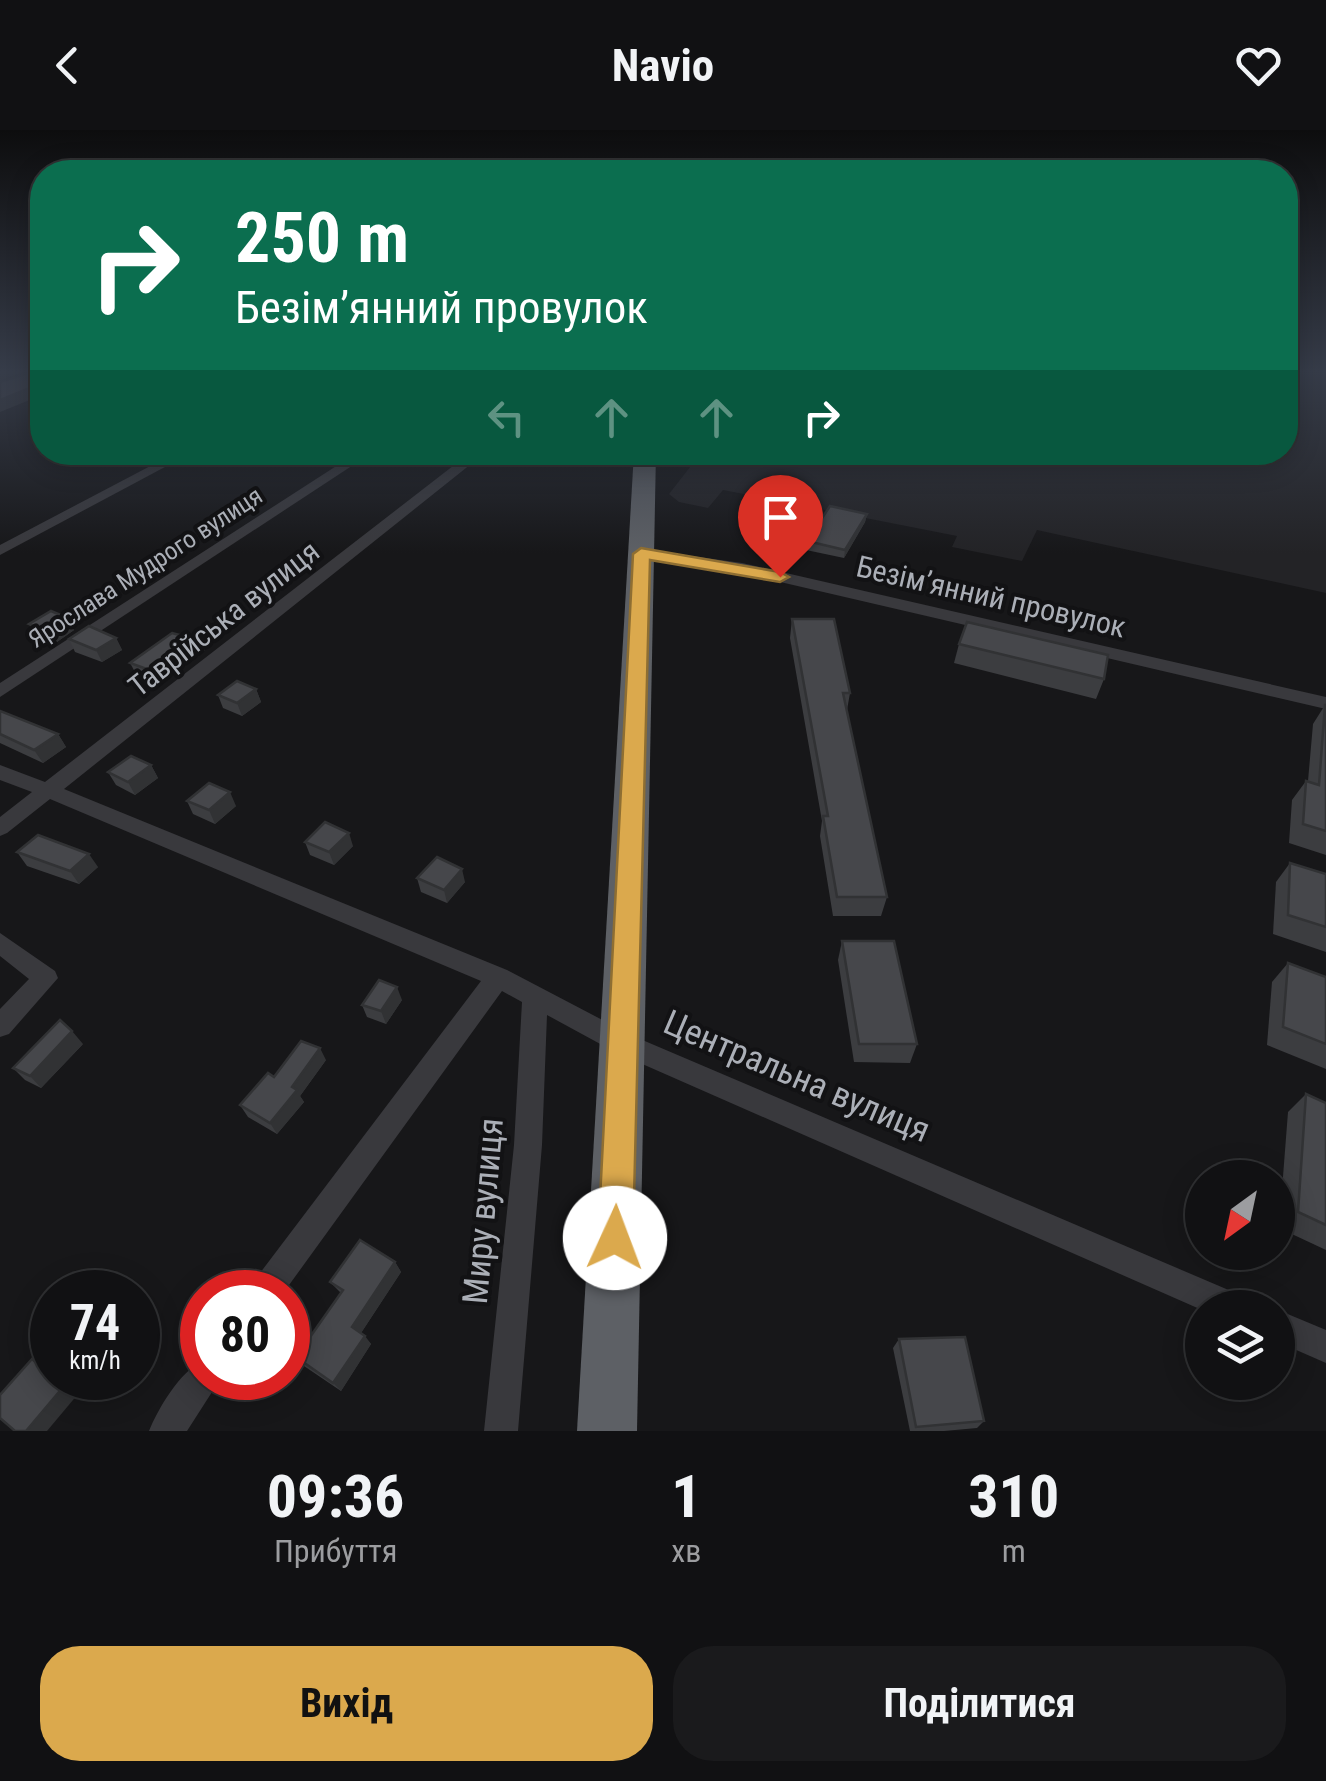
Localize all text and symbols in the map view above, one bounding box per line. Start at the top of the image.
icon: back [40,38,95,93]
icon: heart [1231,38,1286,93]
text: Navio [612,39,714,92]
text: 250 m [235,197,409,279]
icon: right [70,200,200,330]
text: Безімʼянний провулок [235,281,648,334]
icon: left [479,390,534,445]
icon: ahead [584,390,639,445]
icon: ahead [689,390,744,445]
icon: right [794,390,849,445]
pin [738,475,823,578]
street label: Ярослава Мудрого вулиця [23,481,268,654]
icon: arrive [753,490,808,545]
street label: Таврійська вулиця [121,533,326,704]
street label: Безімʼянний провулок [853,549,1129,645]
street label: Центральна вулиця [658,1002,936,1151]
street label: Миру вулиця [455,1116,512,1306]
north arrow [1185,1160,1295,1270]
map controls [1185,1160,1295,1400]
position arrow [563,1186,667,1290]
speed limit sign: 80 [180,1270,310,1400]
button: layers [1185,1290,1295,1400]
text: 74 [70,1294,120,1352]
text: km/h [69,1346,121,1375]
text: 09:36 [267,1461,404,1532]
text: 1 [671,1461,702,1532]
text: 310 [968,1461,1059,1532]
text: Прибуття [274,1532,397,1570]
text: хв [671,1532,701,1570]
text: m [1002,1532,1026,1570]
button: Вихід [40,1646,653,1761]
button: Поділитися [673,1646,1286,1761]

